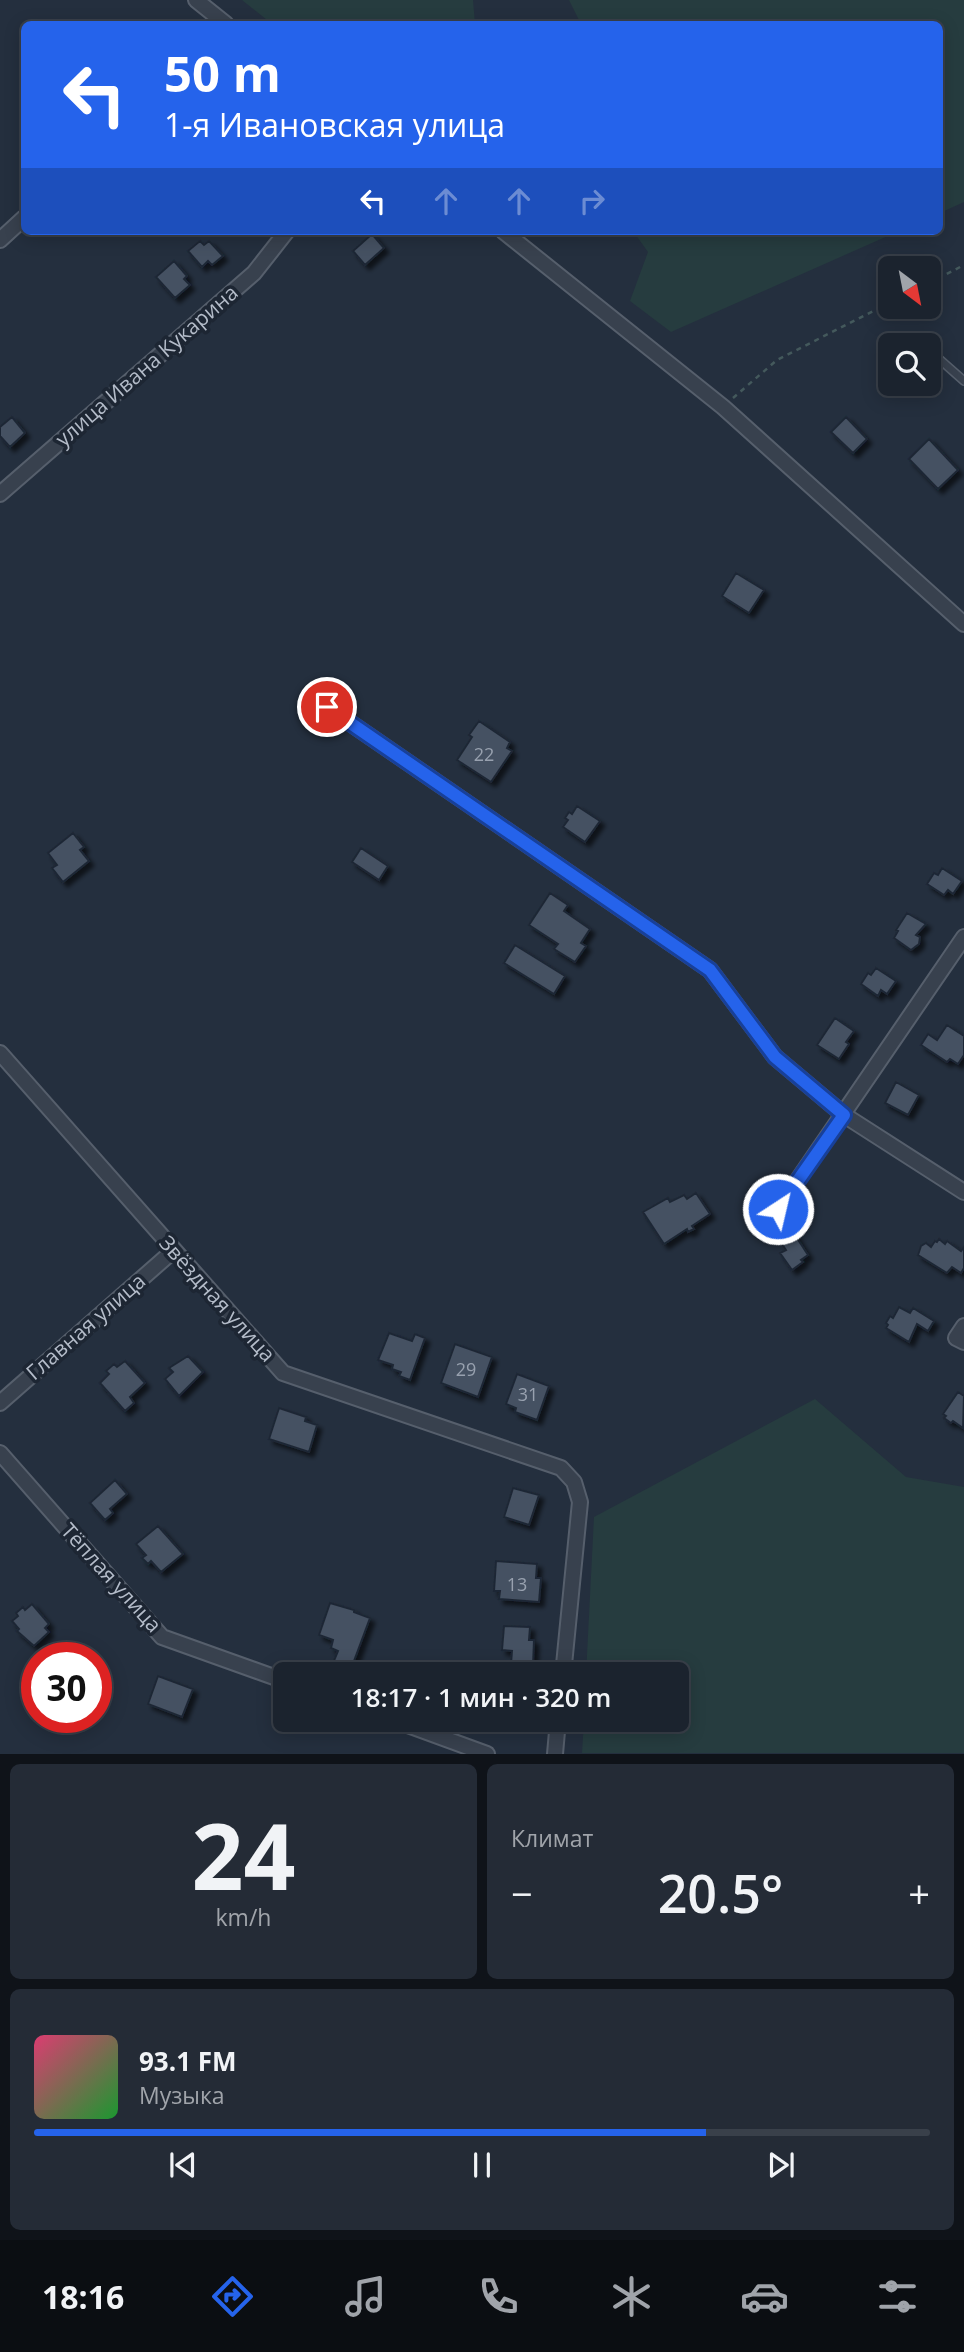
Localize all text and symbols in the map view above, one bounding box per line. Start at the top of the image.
text: 50 m [164,40,281,106]
icon: left [49,49,140,140]
text: 1-я Ивановская улица [164,103,505,146]
icon: left [354,182,392,220]
icon: ahead [427,182,465,220]
icon: ahead [500,182,538,220]
icon: right [573,182,611,220]
north arrow [878,256,942,318]
map controls [878,256,941,396]
street label: улица Ивана Кукарина [49,278,244,452]
button: search [878,333,941,396]
pin [297,677,357,737]
icon: arrive [308,688,346,726]
house number: 22 [474,742,494,766]
position arrow [741,1172,815,1246]
street label: Звёздная улица [153,1229,282,1368]
street label: Главная улица [20,1267,151,1386]
house number: 29 [456,1357,476,1381]
house number: 31 [518,1382,538,1406]
street label: Тёплая улица [55,1517,168,1638]
house number: 13 [507,1572,527,1596]
speed limit sign: 30 [21,1642,112,1733]
text: 18:17 · 1 мин · 320 m [351,1679,611,1715]
text: 24 [191,1793,296,1917]
text: Климат [511,1822,593,1854]
text: 20.5° [658,1857,783,1928]
text: − [511,1867,533,1919]
text: + [908,1867,930,1919]
text: km/h [216,1901,271,1933]
text: 93.1 FM [139,2043,237,2079]
text: Музыка [139,2079,225,2111]
icon: previous [164,2146,202,2184]
icon: pause [463,2146,501,2184]
icon: next [762,2146,800,2184]
icon: directions [208,2272,257,2321]
icon: music [341,2272,390,2321]
icon: phone [474,2272,523,2321]
icon: climate [607,2272,656,2321]
icon: car [740,2272,789,2321]
icon: filters [873,2272,922,2321]
text: 18:16 [42,2275,124,2318]

